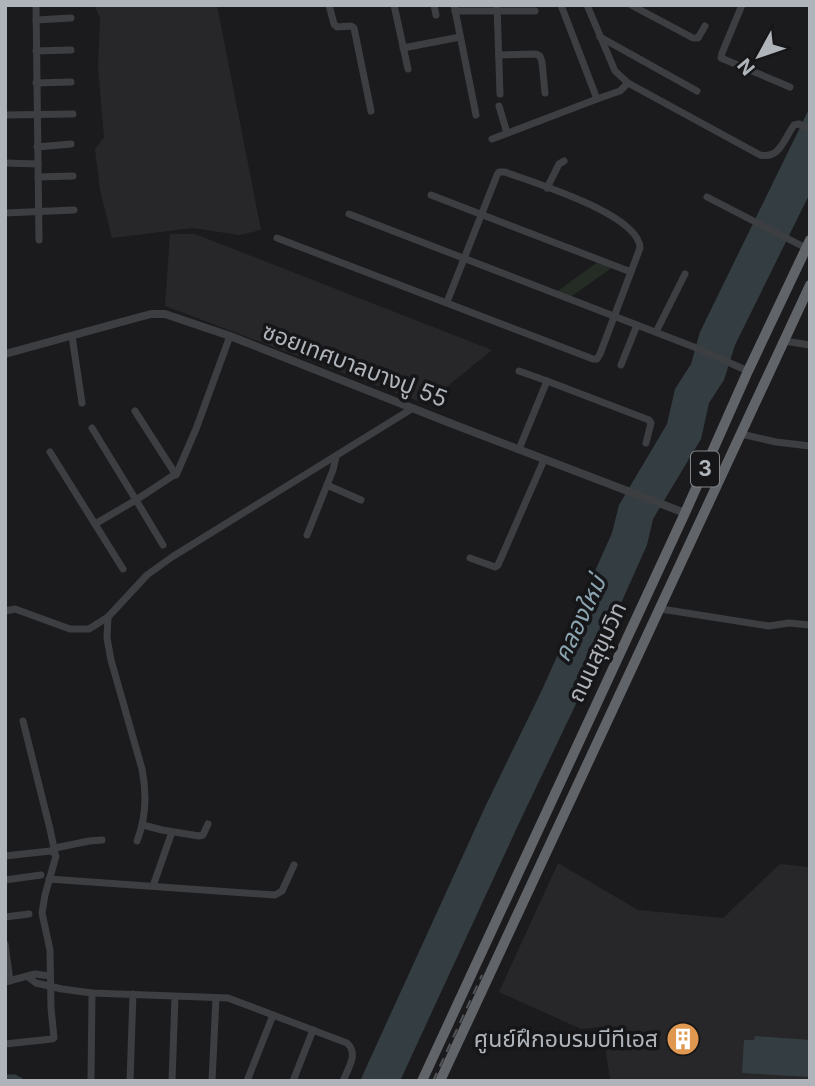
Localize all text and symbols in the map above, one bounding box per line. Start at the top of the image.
north arrow [724,21,794,91]
text: N [733,54,760,80]
street label: ซอยเทศบาลบางปู 55 [259,317,451,414]
road number: 3 [691,452,719,486]
water label: คลองใหม่ [547,569,613,666]
street label: ถนนสุขุมวิท [562,597,632,707]
building icon: ศูนย์ฝึกอบรมบีทีเอส [664,1020,702,1058]
place label: ศูนย์ฝึกอบรมบีทีเอส [474,1025,658,1054]

